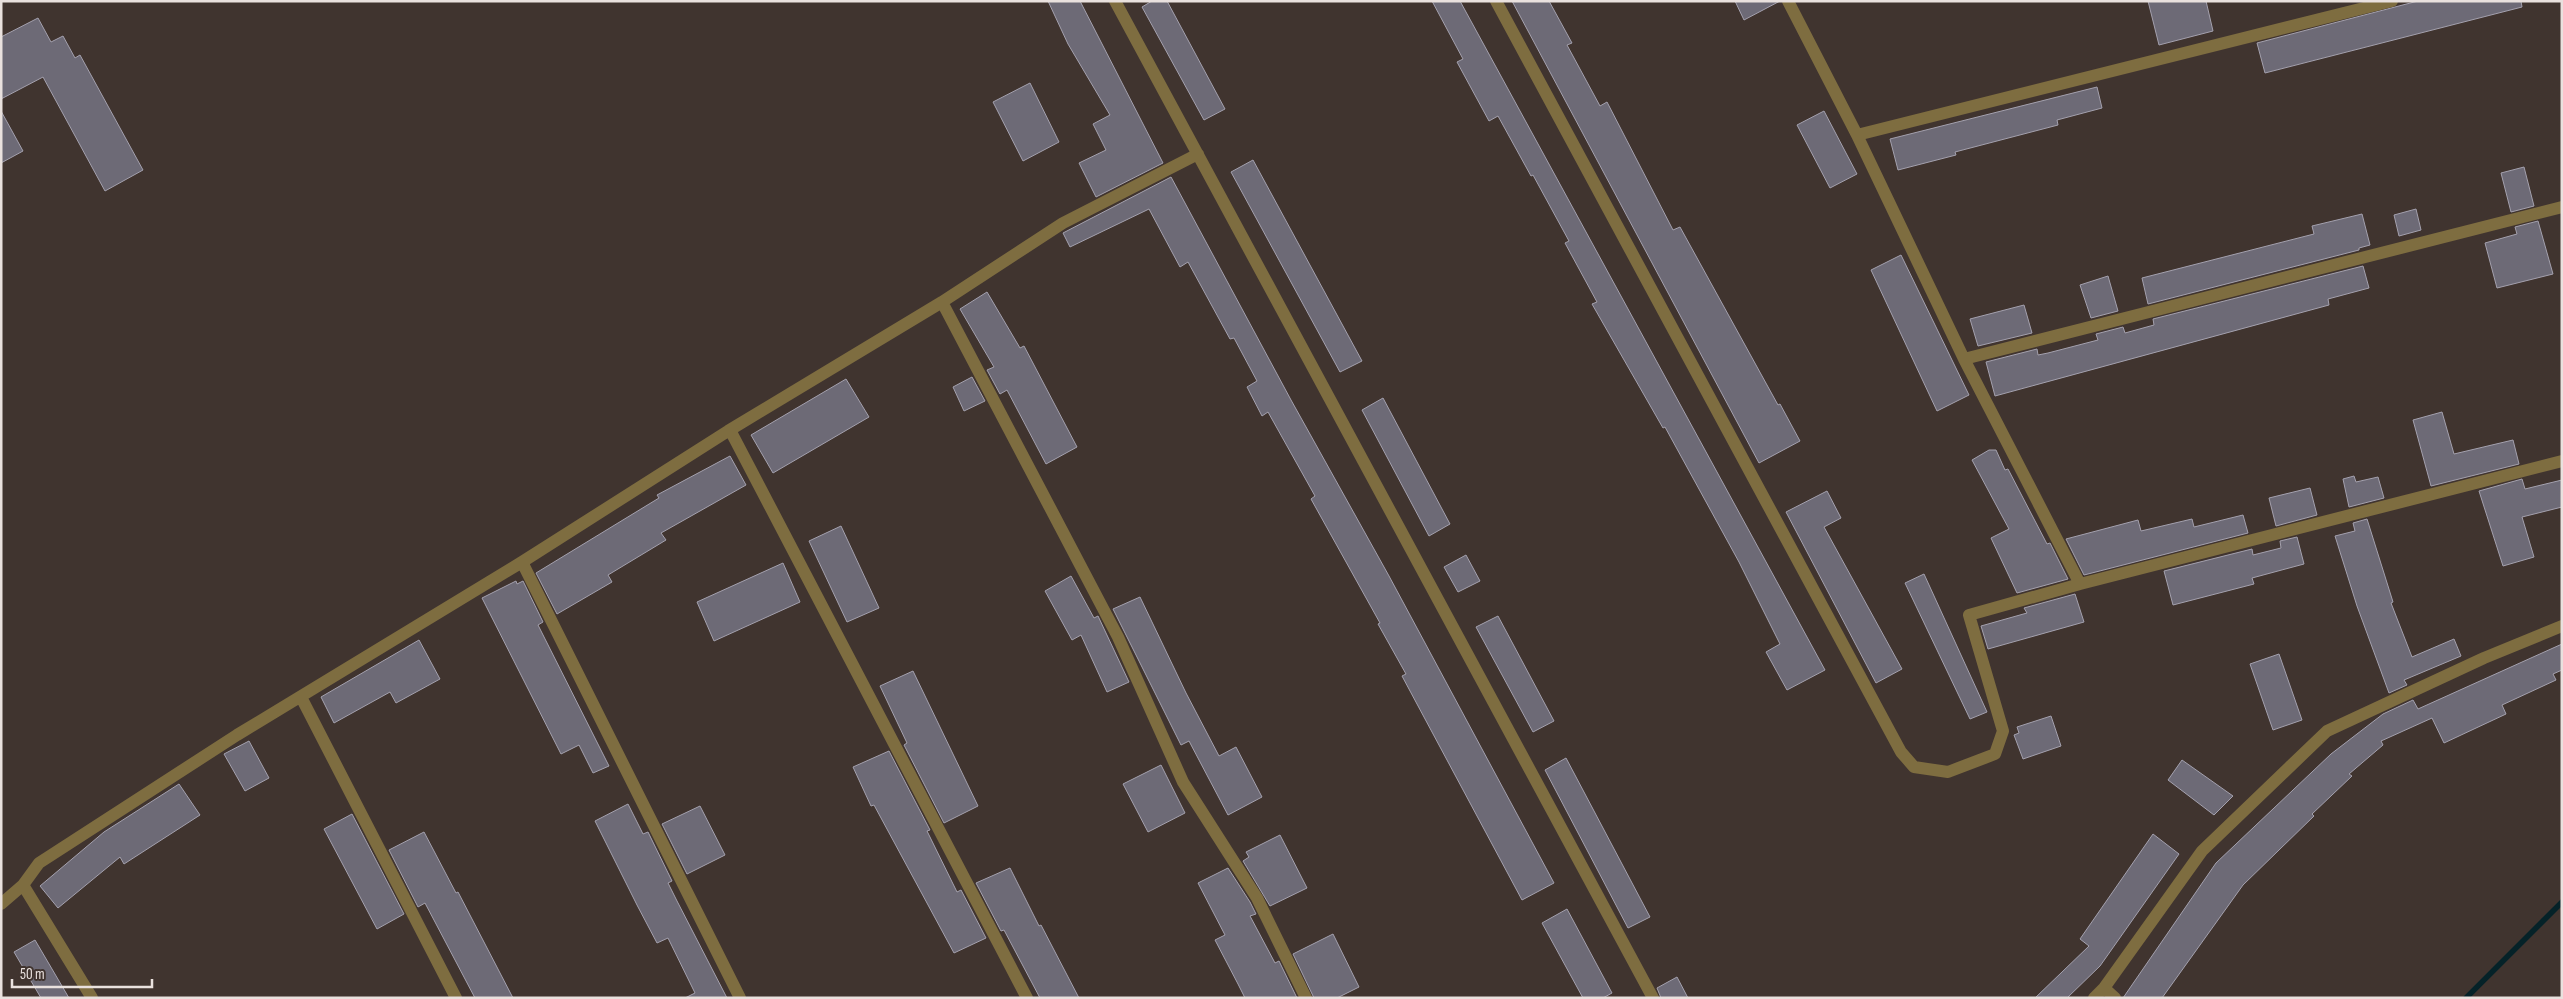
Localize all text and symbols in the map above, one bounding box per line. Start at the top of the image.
scale bar [12,956,152,988]
text: 50 m [20,965,45,984]

